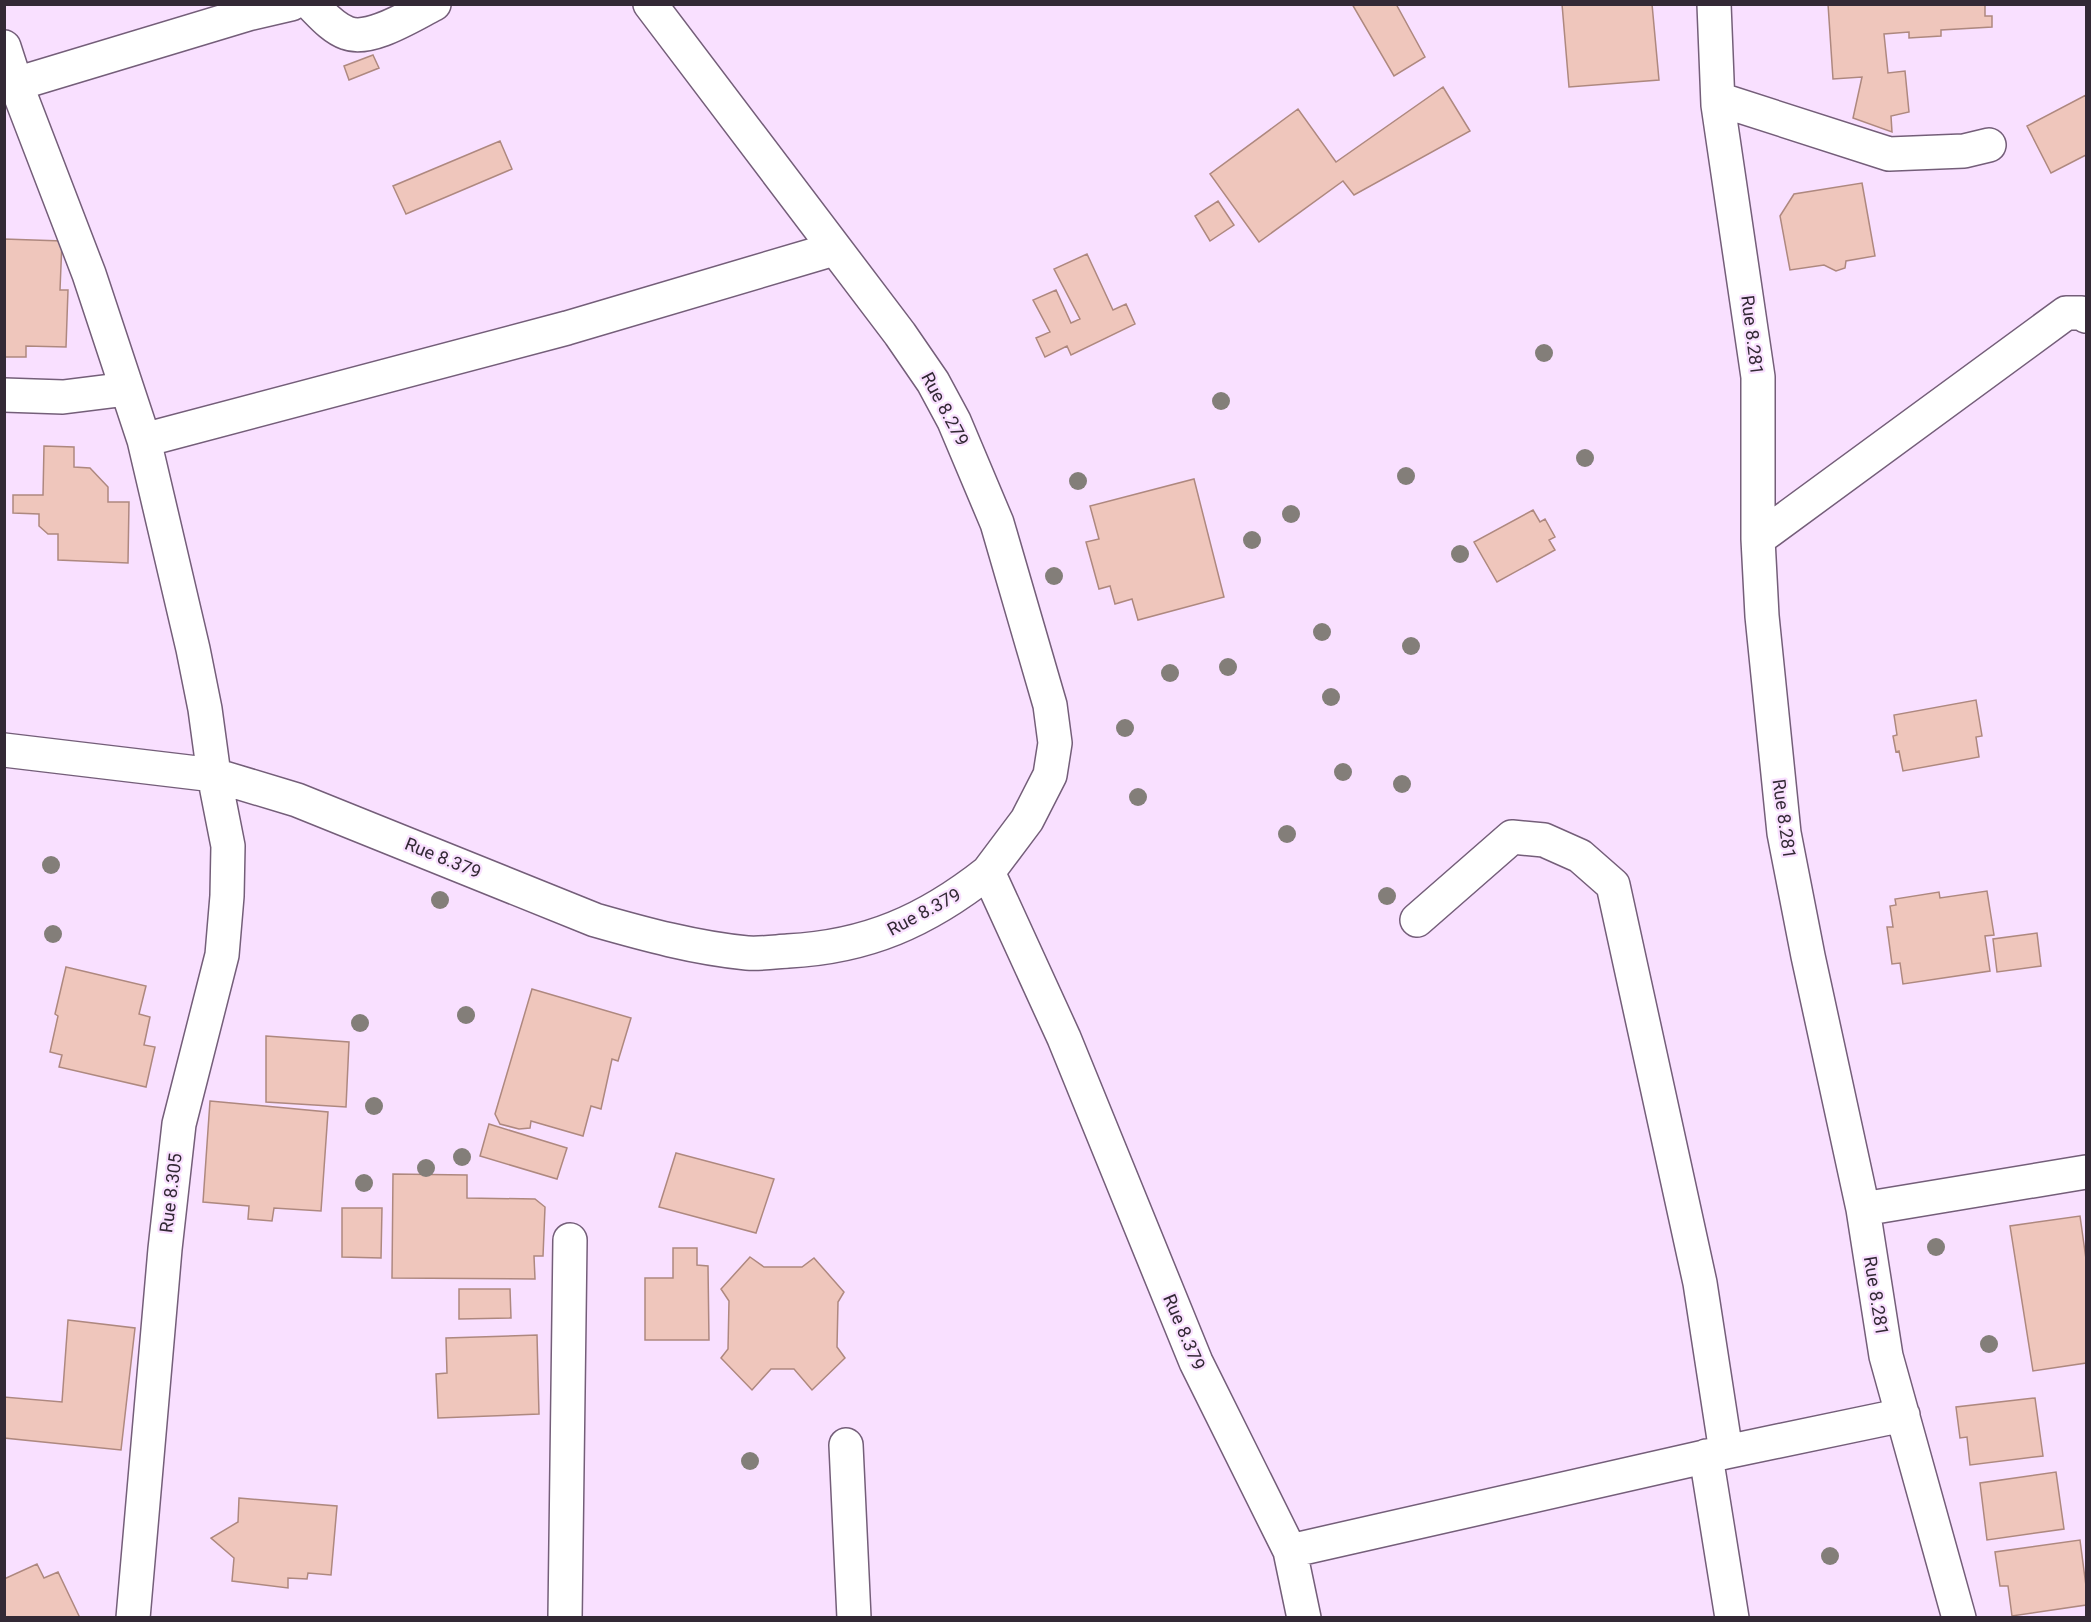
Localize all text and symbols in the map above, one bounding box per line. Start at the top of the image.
street label: Rue 8.281 [1737,294,1768,376]
street label: Rue 8.279 [917,368,974,449]
street label: Rue 8.281 [1769,778,1800,860]
street label: Rue 8.379 [402,833,484,882]
street label: Rue 8.379 [883,883,964,940]
street label: Rue 8.305 [155,1152,186,1234]
street label: Rue 8.281 [1860,1255,1893,1337]
street label: Rue 8.379 [1159,1291,1210,1373]

